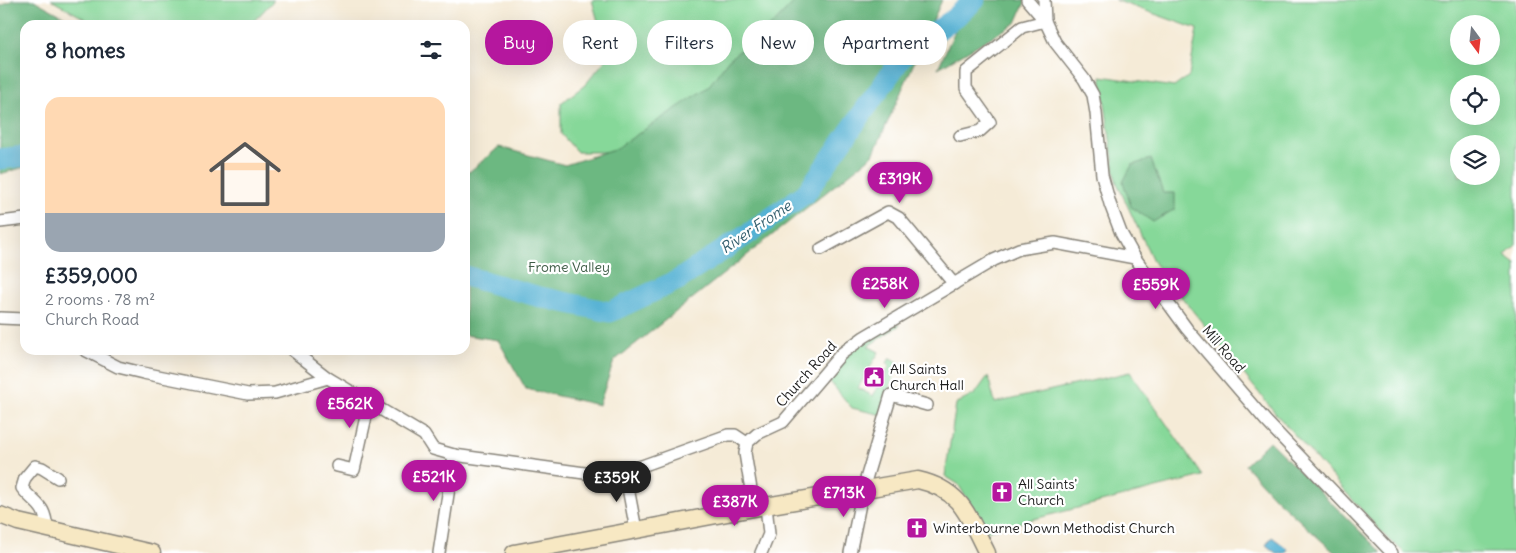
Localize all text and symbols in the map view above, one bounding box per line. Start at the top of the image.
north arrow [1450,15,1500,65]
map controls [1450,15,1500,185]
chip: Buy [485,20,553,65]
chip: Rent [563,20,637,65]
chip: Filters [647,20,732,65]
chip: New [742,20,814,65]
chip: Apartment [824,20,947,65]
icon: filters [417,36,445,64]
text: 8 homes [45,37,125,64]
button: locate [1450,75,1500,125]
icon: home [200,129,290,219]
button: layers [1450,135,1500,185]
pin: £319K [865,162,935,204]
text: £319K [879,168,921,188]
water label: River Frome [717,195,796,257]
park label: Frome Valley [528,258,610,276]
text: £359,000 [45,262,138,289]
pin: £258K [850,266,920,309]
pin: £559K [1121,268,1191,310]
text: £258K [862,273,908,293]
text: £559K [1133,274,1179,294]
text: 2 rooms · 78 m² [45,289,155,309]
text: Church Road [45,309,139,329]
street label: Mill Road [1199,322,1249,376]
street label: Church Road [772,337,840,411]
place label: All Saints Church Hall [890,360,964,394]
public building icon: All Saints Church Hall [862,365,886,389]
pin: £562K [315,386,385,429]
text: £562K [327,393,373,413]
pin: £521K [399,460,469,502]
pin: £359K [582,460,652,503]
text: £521K [413,466,455,486]
text: £359K [594,467,640,487]
place label: All Saints' Church [1018,475,1077,509]
pin: £713K [809,476,879,518]
church icon: All Saints' Church [990,480,1014,504]
text: £713K [823,482,865,502]
pin: £387K [700,484,770,527]
text: £387K [713,491,757,511]
church icon: Winterbourne Down Methodist Church [905,516,929,540]
place label: Winterbourne Down Methodist Church [933,519,1175,537]

